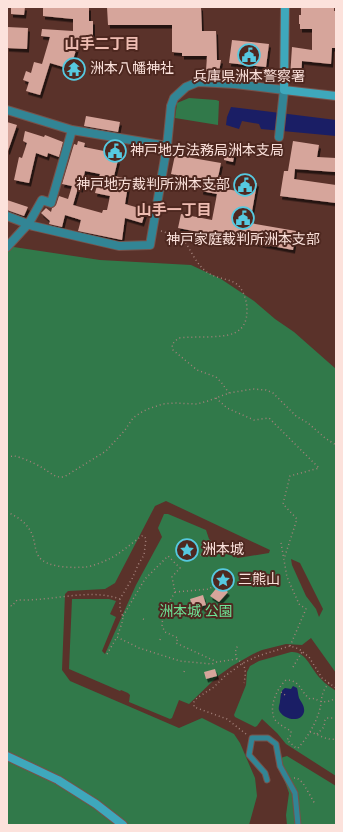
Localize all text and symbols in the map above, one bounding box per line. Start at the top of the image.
district label: 山手二丁目 [64,36,140,55]
public building icon: 兵庫県洲本警察署 [236,42,262,68]
temple icon: 洲本八幡神社 [61,56,87,82]
place label: 洲本八幡神社 [90,60,174,78]
place label: 兵庫県洲本警察署 [193,68,305,86]
public building icon: 神戸地方法務局洲本支局 [102,138,128,164]
place label: 神戸地方法務局洲本支局 [130,142,284,160]
public building icon: 神戸地方裁判所洲本支部 [232,172,258,198]
place label: 神戸地方裁判所洲本支部 [76,176,230,194]
district label: 山手一丁目 [136,202,212,221]
public building icon: 神戸家庭裁判所洲本支部 [230,205,256,231]
place label: 神戸家庭裁判所洲本支部 [166,231,320,249]
place icon: 洲本城 [174,537,200,563]
place label: 洲本城 [202,541,244,559]
place icon: 三熊山 [210,567,236,593]
place label: 三熊山 [238,571,280,589]
park label: 洲本城 公園 [159,603,233,621]

